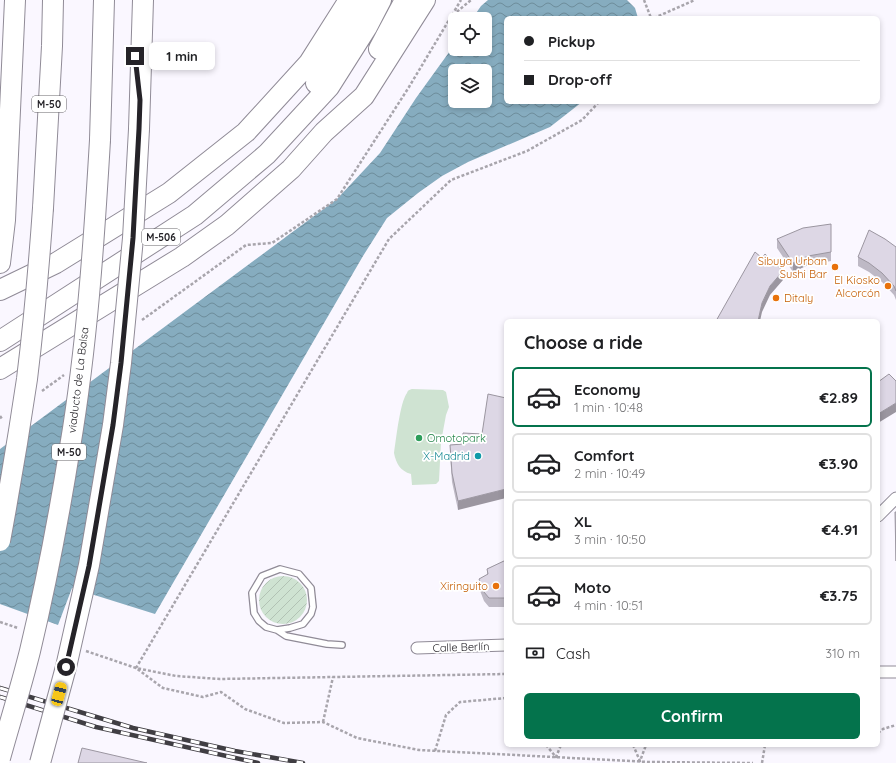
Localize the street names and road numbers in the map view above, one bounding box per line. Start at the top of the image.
road number: M-50 [32,96,66,112]
road number: M-506 [142,229,180,245]
street label: viaducto de La Balsa [65,326,91,434]
road number: M-50 [52,444,86,460]
street label: Calle Berlín [432,639,490,655]

